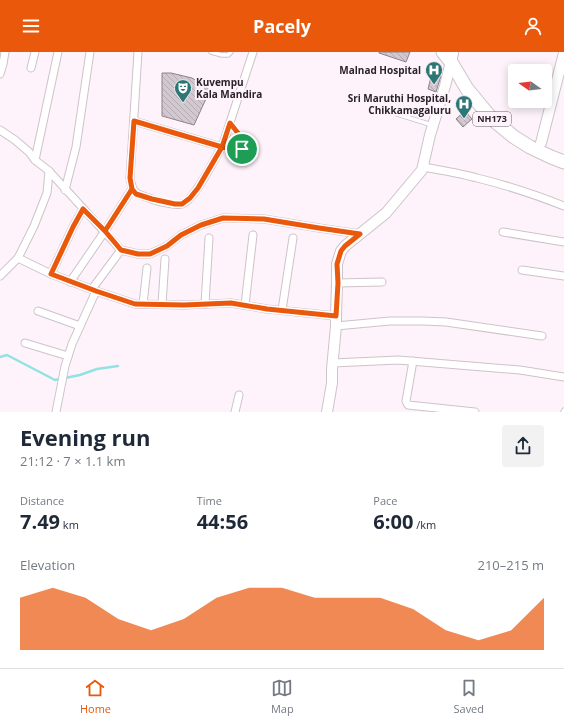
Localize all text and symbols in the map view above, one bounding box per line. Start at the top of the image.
text: Pacely [253,14,311,38]
icon: menu [20,15,42,37]
icon: person [522,15,544,37]
hospital icon: Malnad Hospital [424,60,444,85]
place label: Malnad Hospital [339,63,421,77]
north arrow [508,64,552,108]
map controls [508,64,552,108]
place label: Kuvempu Kala Mandira [196,75,262,101]
theatre icon: Kuvempu Kala Mandira [173,78,193,103]
place label: Sri Maruthi Hospital, Chikkamagaluru [348,91,451,117]
hospital icon: Sri Maruthi Hospital, Chikkamagaluru [454,94,474,119]
road number: NH173 [473,112,511,126]
pin [225,132,259,166]
icon: arrive [231,138,253,160]
text: Evening run [20,422,151,452]
button: share [502,425,544,467]
text: 21:12 · 7 × 1.1 km [20,452,125,470]
text: Distance [20,493,64,508]
text: Time [197,493,222,508]
text: Pace [373,493,398,508]
text: 7.49 [20,508,60,535]
text: 44:56 [197,508,248,535]
text: 6:00 [373,508,413,535]
text: km [60,517,79,532]
text: /km [413,517,436,532]
text: Elevation [20,556,75,574]
text: 210–215 m [477,556,544,574]
tab: Home [80,677,111,716]
tab: Map [271,677,294,716]
tab: Saved [453,677,484,716]

